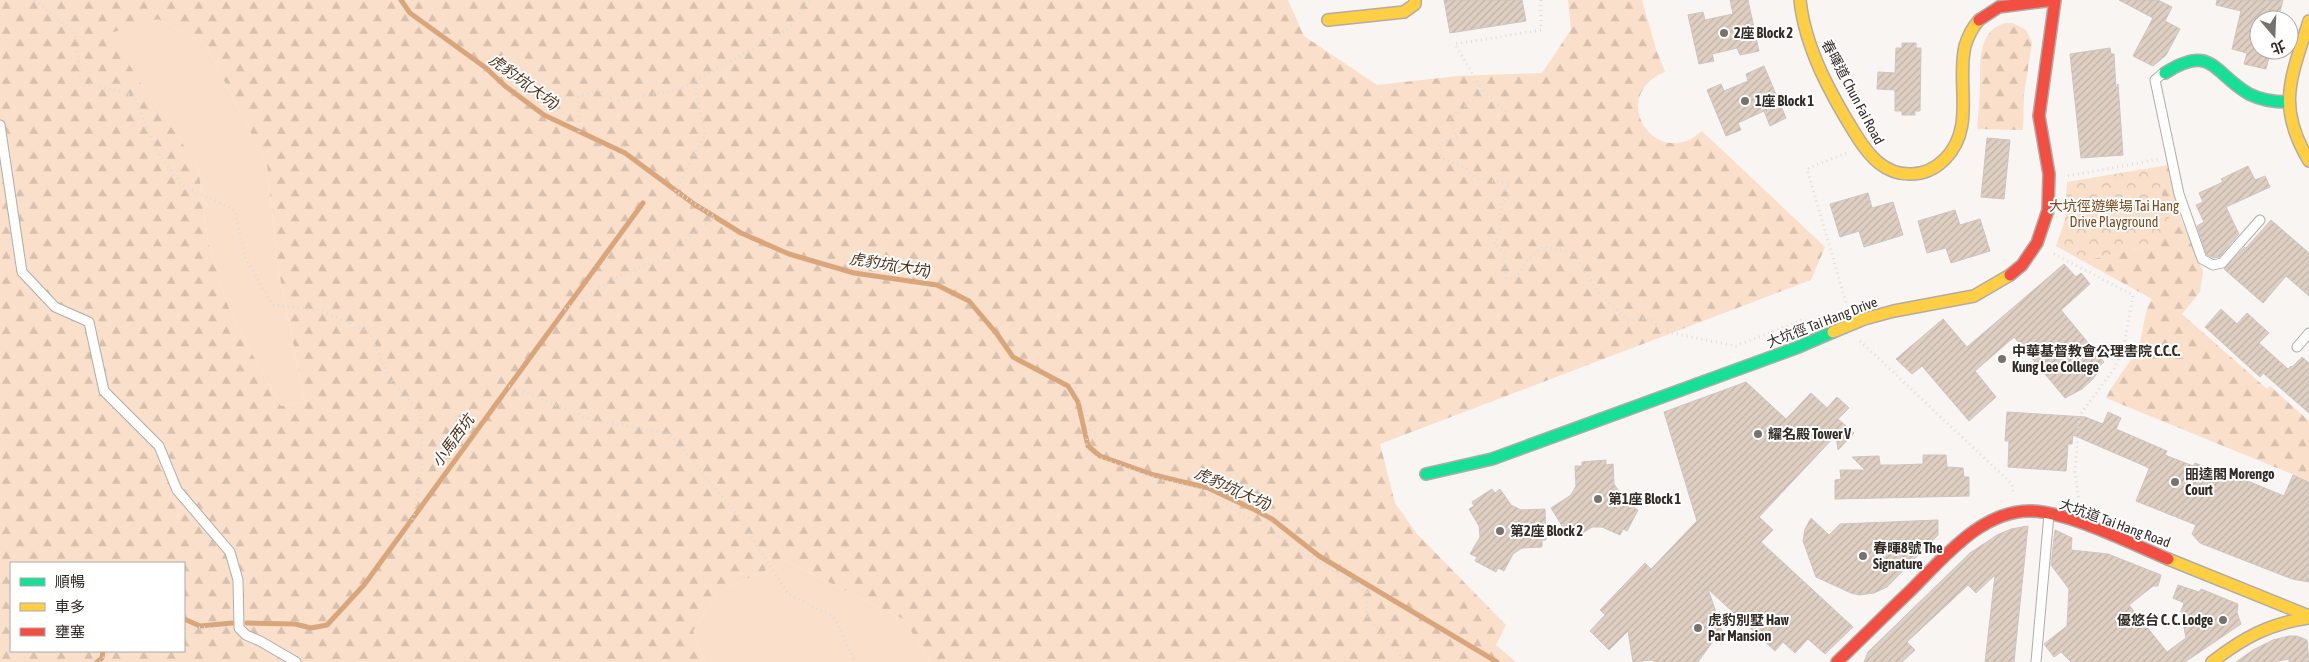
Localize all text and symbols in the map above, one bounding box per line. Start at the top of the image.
north arrow [2249,10,2299,60]
place label: 2座 Block 2 [1734,25,1794,41]
marker: 2座 Block 2 [1718,27,1730,39]
street label: 春暉道 Chun Fai Road [1819,37,1887,147]
text: 北 [2269,37,2287,57]
water label: 虎豹坑(大坑) [486,51,563,113]
place label: 1座 Block 1 [1755,93,1815,109]
marker: 1座 Block 1 [1739,95,1751,107]
park label: 大坑徑遊樂場 Tai Hang Drive Playground [2049,198,2179,230]
water label: 虎豹坑(大坑) [848,250,932,279]
street label: 大坑徑 Tai Hang Drive [1764,294,1880,350]
place label: 中華基督教會公理書院 C.C.C. Kung Lee College [2012,343,2181,375]
marker: 中華基督教會公理書院 C.C.C. Kung Lee College [1996,353,2008,365]
water label: 小馬西坑 [428,410,478,470]
place label: 耀名殿 Tower V [1768,426,1851,442]
marker: 耀名殿 Tower V [1752,428,1764,440]
water label: 虎豹坑(大坑) [1192,464,1274,513]
place label: 昍逵閣 Morengo Court [2185,466,2275,498]
marker: 昍逵閣 Morengo Court [2169,476,2181,488]
place label: 第1座 Block 1 [1608,491,1682,507]
marker: 第1座 Block 1 [1592,493,1604,505]
street label: 大坑道 Tai Hang Road [2057,496,2173,550]
place label: 第2座 Block 2 [1510,523,1584,539]
marker: 第2座 Block 2 [1494,525,1506,537]
place label: 春暉8號 The Signature [1873,540,1943,572]
marker: 春暉8號 The Signature [1857,550,1869,562]
legend [10,562,185,652]
text: 順暢 [55,573,85,590]
text: 車多 [55,598,85,615]
place label: 虎豹別墅 Haw Par Mansion [1708,612,1790,644]
place label: 優悠台 C. C. Lodge [2117,612,2213,628]
marker: 優悠台 C. C. Lodge [2217,614,2229,626]
marker: 虎豹別墅 Haw Par Mansion [1692,622,1704,634]
text: 壅塞 [55,623,85,640]

